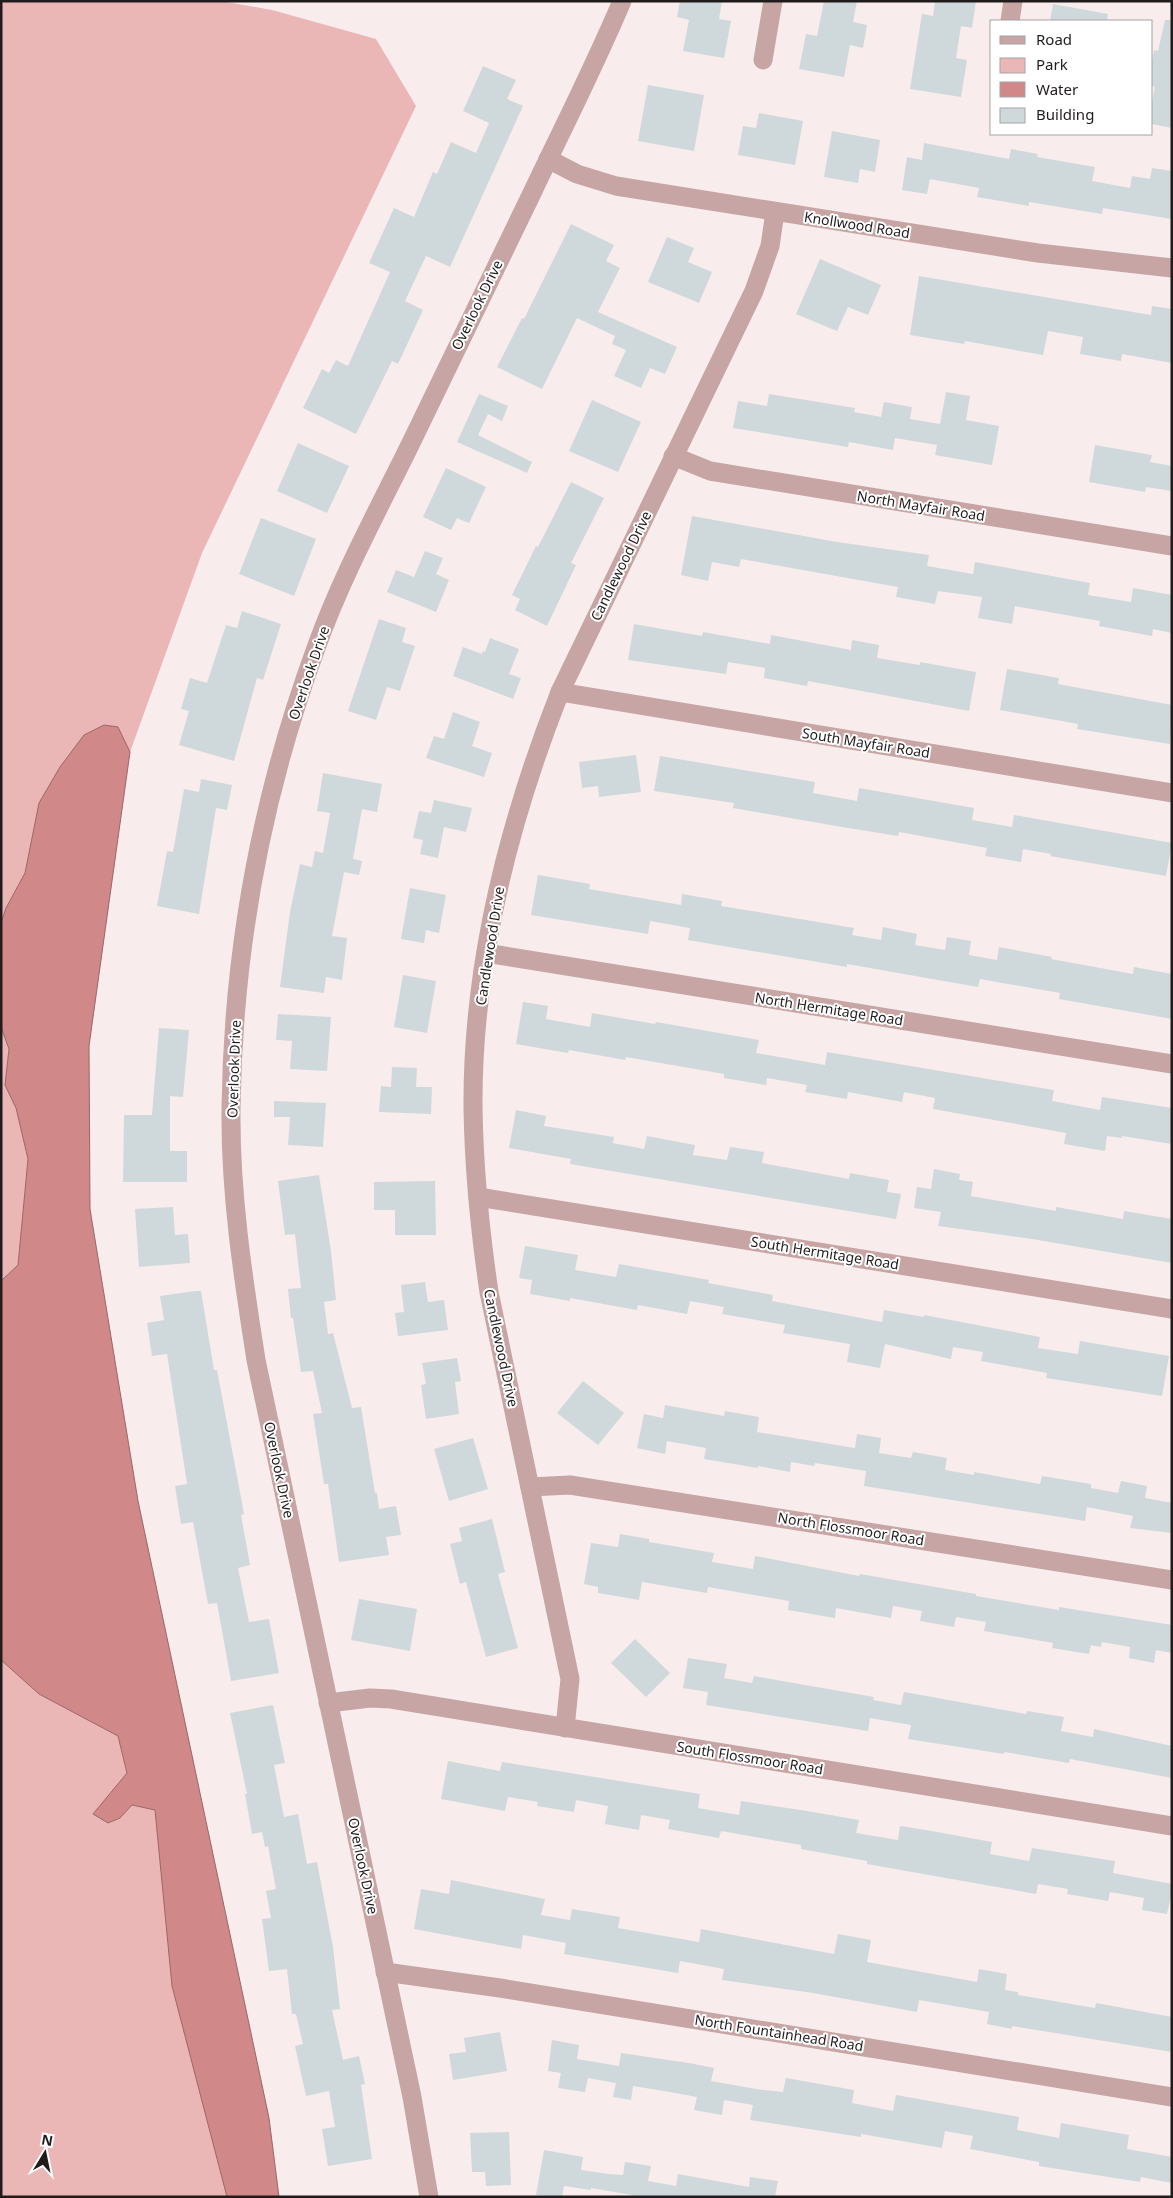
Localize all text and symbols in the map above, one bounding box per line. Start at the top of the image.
legend [990,20,1153,135]
text: Road [1036,29,1072,49]
text: Park [1036,54,1068,74]
text: Water [1036,79,1078,99]
text: Building [1036,104,1094,124]
street label: Knollwood Road [803,207,911,242]
street label: Overlook Drive [447,256,507,353]
street label: North Mayfair Road [856,486,986,525]
street label: Candlewood Drive [586,508,655,624]
street label: Overlook Drive [284,623,333,722]
street label: South Mayfair Road [801,723,931,762]
street label: Candlewood Drive [471,885,508,1007]
street label: North Hermitage Road [754,987,904,1030]
street label: Overlook Drive [222,1020,245,1118]
street label: South Hermitage Road [750,1231,900,1274]
street label: Candlewood Drive [480,1287,523,1409]
street label: Overlook Drive [260,1420,299,1520]
street label: North Flossmoor Road [776,1508,926,1549]
street label: South Flossmoor Road [675,1737,825,1778]
street label: Overlook Drive [344,1816,383,1916]
street label: North Fountainhead Road [693,2010,865,2055]
north arrow [20,2128,70,2178]
text: N [40,2129,55,2150]

